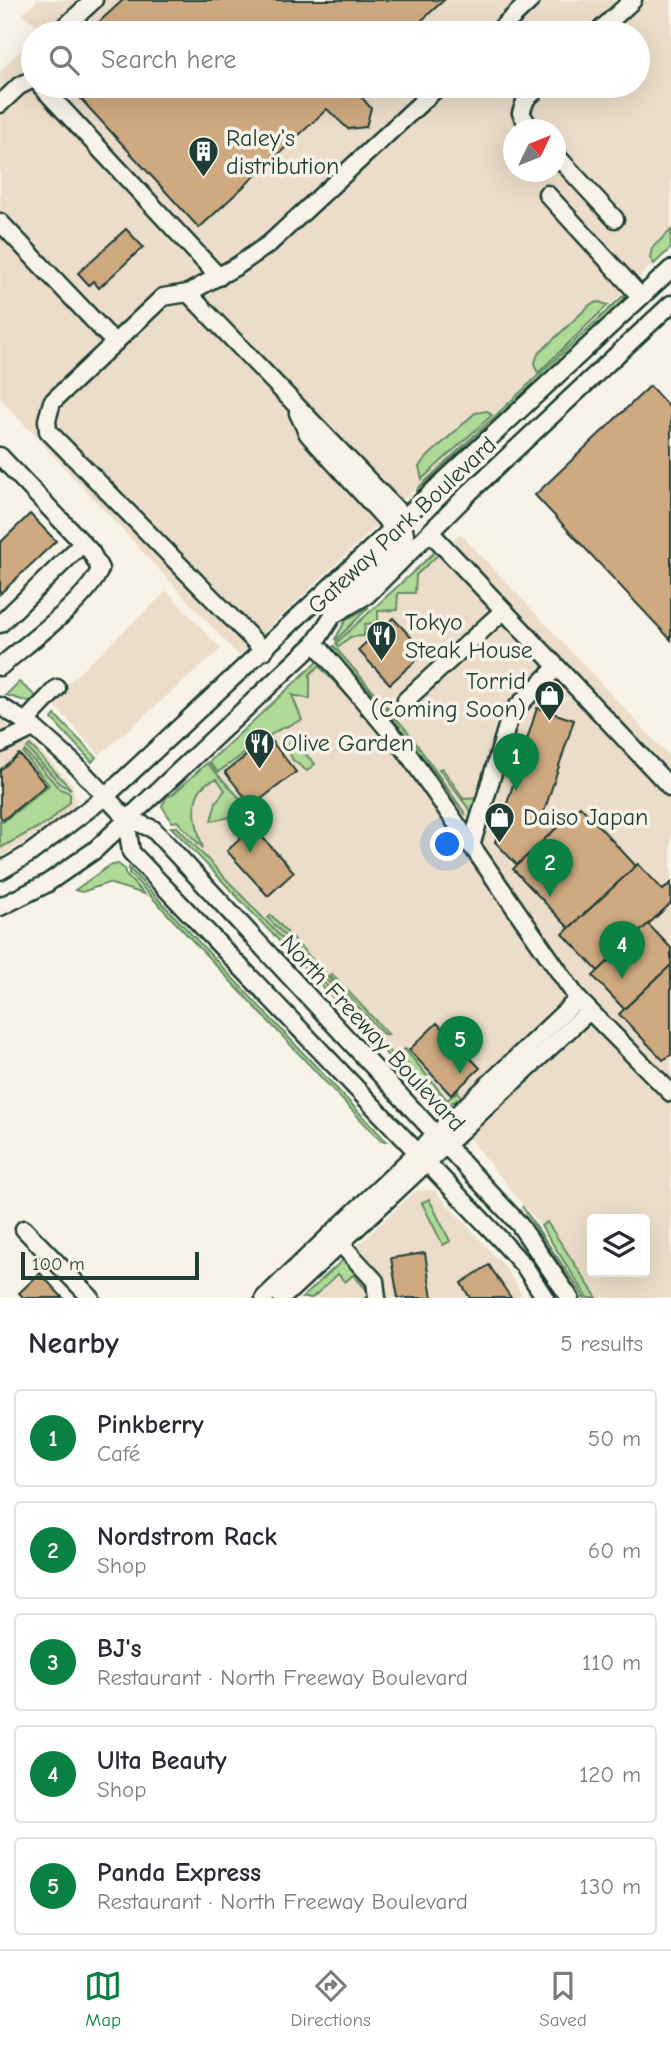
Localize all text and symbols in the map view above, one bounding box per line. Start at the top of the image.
search box [21,21,650,98]
icon: search [45,41,83,79]
text: Search here [101,45,236,75]
north arrow [503,119,566,182]
place label: Raley's distribution [226,124,339,180]
building icon: Raley's distribution [186,135,220,179]
street label: Gateway Park Boulevard [302,430,502,620]
place label: Tokyo Steak House [405,608,533,664]
restaurant icon: Tokyo Steak House [365,619,399,663]
place label: Torrid (Coming Soon) [371,667,526,723]
shop icon: Torrid (Coming Soon) [532,678,566,722]
restaurant icon: Olive Garden [242,726,276,770]
place label: Olive Garden [282,729,414,757]
pin: 1 [493,733,539,791]
pin: 3 [227,795,273,853]
shop icon: Daiso Japan [483,800,517,844]
place label: Daiso Japan [523,803,648,831]
your location [430,827,464,861]
pin: 2 [527,839,573,897]
pin: 4 [599,921,645,979]
street label: North Freeway Boulevard [275,929,471,1137]
pin: 5 [437,1016,483,1074]
map controls [587,1214,650,1277]
button: layers [587,1214,650,1277]
scale bar [21,1249,200,1281]
text: 100 m [32,1253,85,1275]
text: Nearby [28,1326,119,1361]
text: 5 results [560,1330,643,1357]
text: Pinkberry [97,1410,204,1440]
text: 1 [48,1425,58,1452]
text: 50 m [588,1425,641,1452]
text: Café [97,1440,140,1467]
text: Nordstrom Rack [97,1522,277,1552]
text: 2 [47,1537,59,1564]
text: 60 m [588,1537,641,1564]
text: Shop [97,1552,146,1579]
text: BJ's [97,1634,142,1664]
text: 3 [47,1649,59,1676]
text: 110 m [582,1649,641,1676]
text: Restaurant · North Freeway Boulevard [97,1664,468,1691]
text: Ulta Beauty [97,1746,227,1776]
text: 4 [48,1761,58,1788]
text: 120 m [579,1761,641,1788]
text: Shop [97,1776,146,1803]
text: Panda Express [97,1858,261,1888]
text: 5 [47,1873,59,1900]
text: 130 m [580,1873,641,1900]
text: Restaurant · North Freeway Boulevard [97,1888,468,1915]
tab: Map [84,1967,122,2031]
tab: Directions [291,1967,371,2031]
tab: Saved [539,1967,587,2031]

